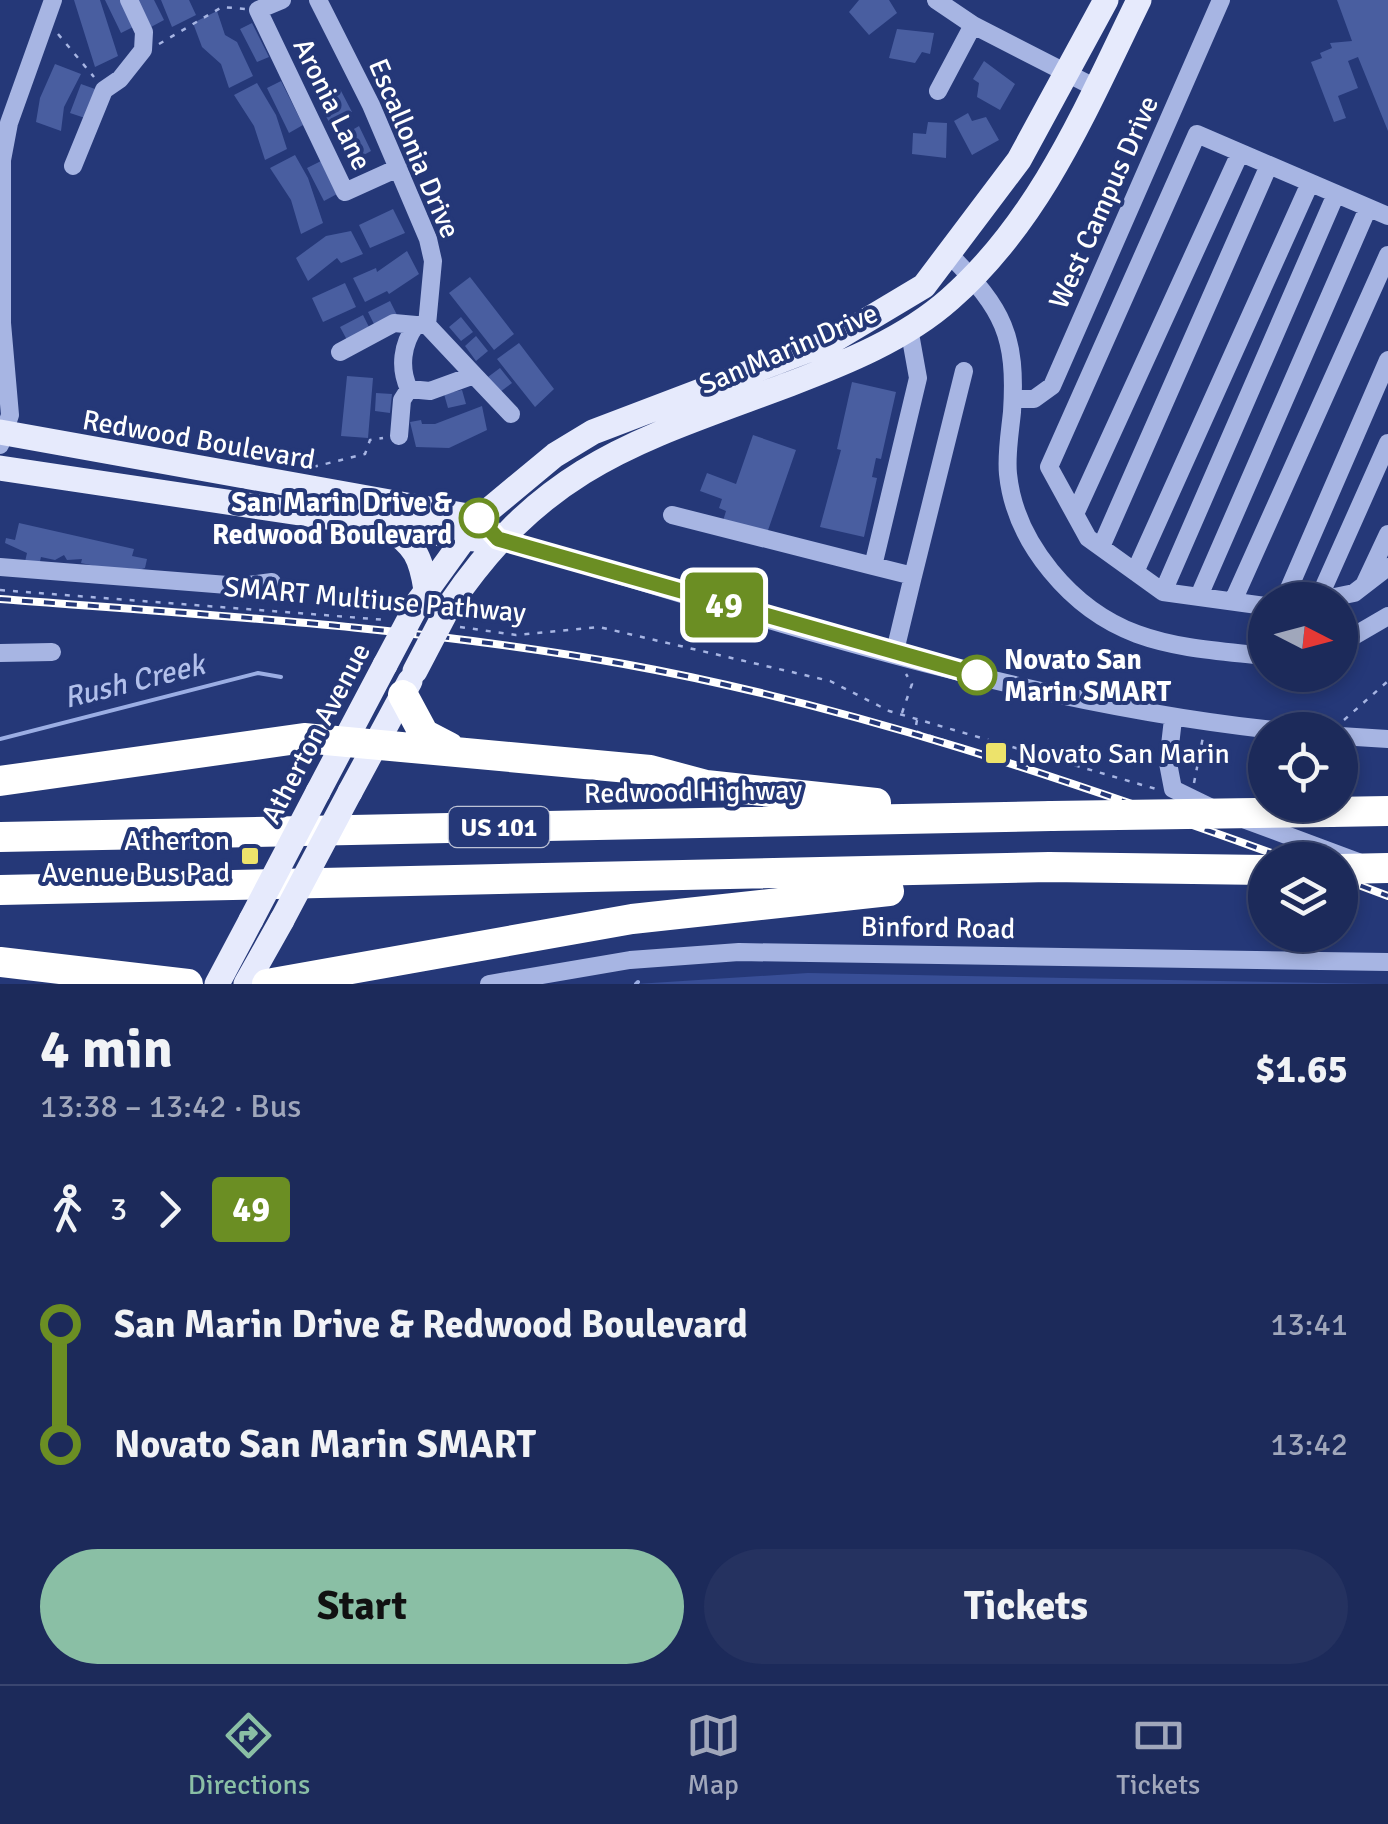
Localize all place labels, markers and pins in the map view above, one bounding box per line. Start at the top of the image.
place label: San Marin Drive & Redwood Boulevard [212,486,453,552]
marker: San Marin Drive & Redwood Boulevard [460,499,498,537]
place label: Novato San Marin SMART [1004,643,1172,709]
marker: Novato San Marin SMART [958,656,996,694]
place label: Novato San Marin [1018,737,1230,771]
marker: Novato San Marin [983,740,1009,766]
place label: Atherton Avenue Bus Pad [41,824,230,890]
marker: Atherton Avenue Bus Pad [239,845,261,867]

